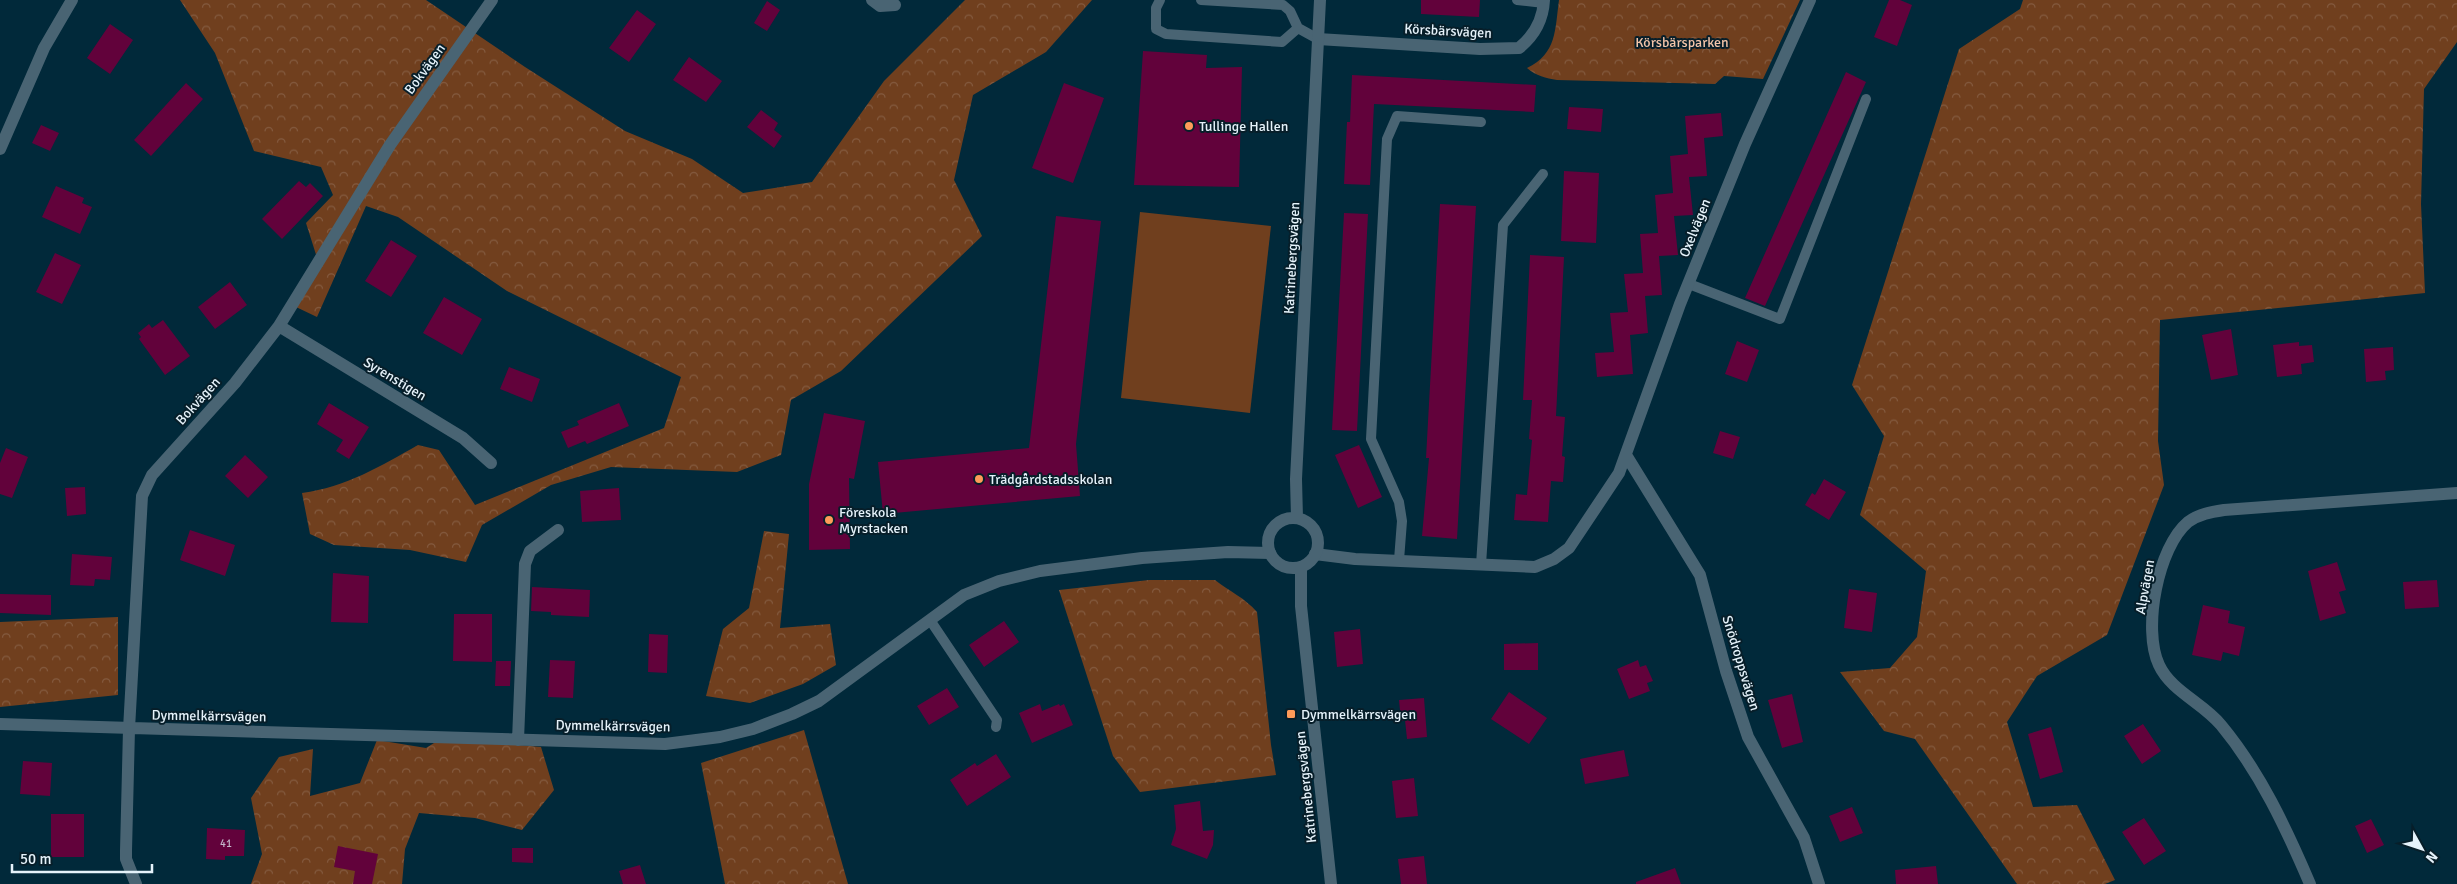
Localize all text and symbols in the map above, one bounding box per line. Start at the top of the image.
street label: Körsbärsvägen [1404,20,1492,42]
park label: Körsbärsparken [1635,34,1729,51]
street label: Bokvägen [401,40,449,98]
place label: Tullinge Hallen [1199,118,1288,135]
marker: Tullinge Hallen [1183,120,1195,132]
street label: Oxelvägen [1676,196,1714,260]
street label: Katrinebergsvägen [1281,201,1303,315]
street label: Syrenstigen [360,354,430,404]
street label: Bokvägen [172,374,224,428]
place label: Trädgårdstadsskolan [989,471,1112,488]
marker: Trädgårdstadsskolan [973,473,985,485]
place label: Föreskola Myrstacken [839,504,908,537]
marker: Föreskola Myrstacken [823,514,835,526]
street label: Alpvägen [2132,558,2158,616]
street label: Snödroppsvägen [1718,613,1764,713]
street label: Dymmelkärrsvägen [151,706,267,726]
place label: Dymmelkärrsvägen [1301,706,1416,723]
marker: Dymmelkärrsvägen [1285,708,1297,720]
street label: Dymmelkärrsvägen [555,716,671,736]
street label: Katrinebergsvägen [1292,730,1320,844]
north arrow [2397,824,2447,874]
house number: 41 [220,837,232,850]
scale bar [12,842,152,874]
text: N [2422,848,2441,866]
text: 50 m [20,850,51,868]

